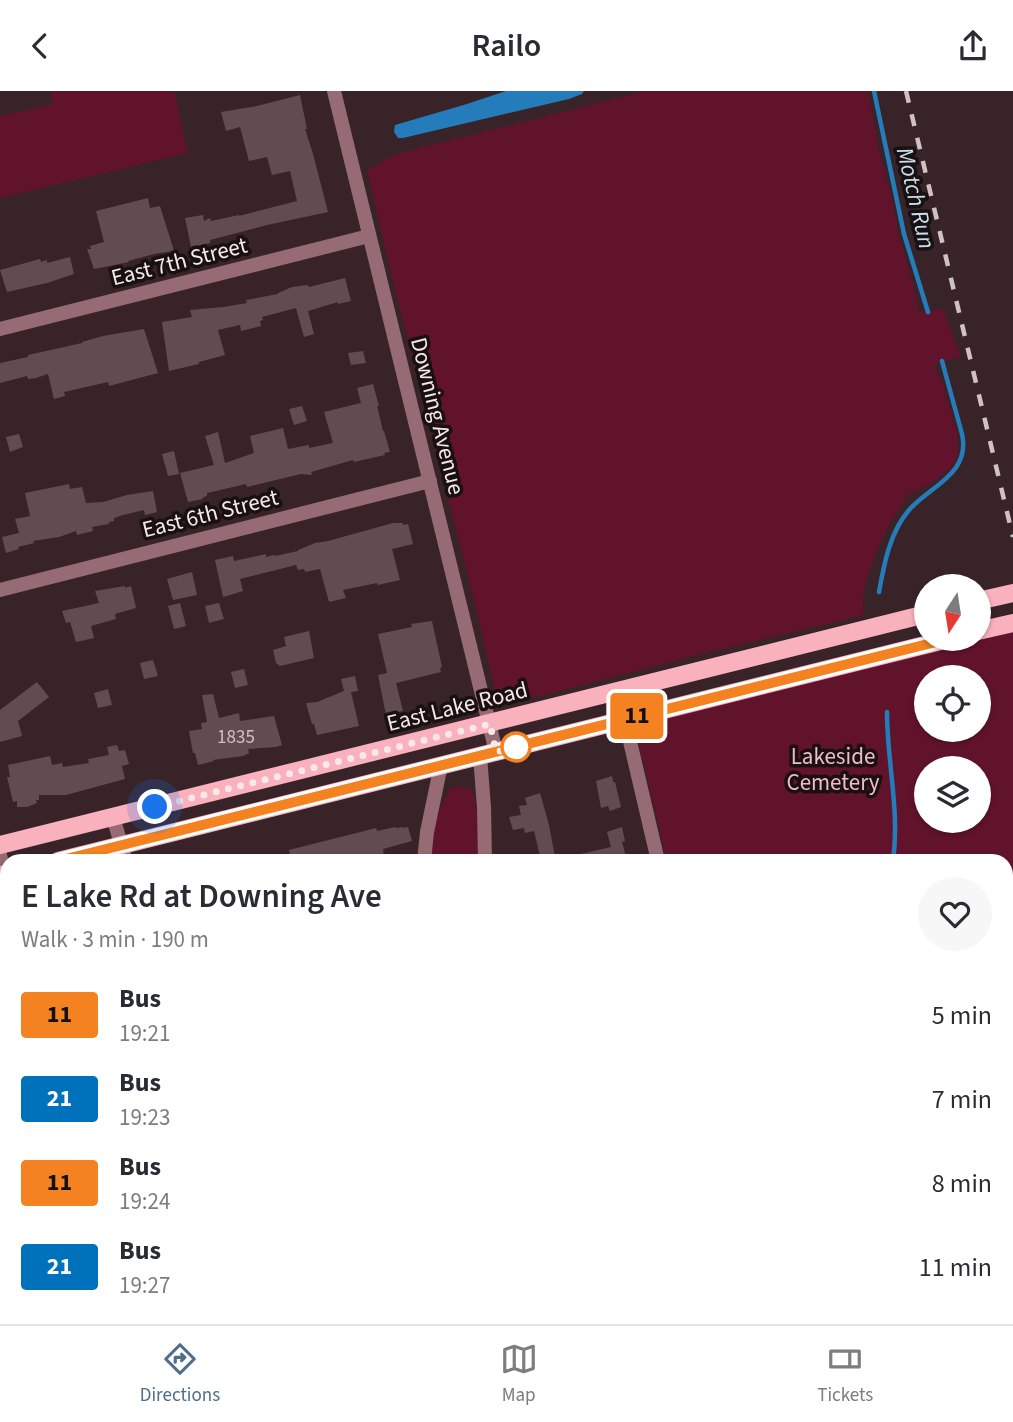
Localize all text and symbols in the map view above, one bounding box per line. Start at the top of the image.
text: Railo [472,23,541,69]
icon: back [21,27,59,65]
icon: share [954,27,992,65]
water label: Motch Run [887,144,944,252]
street label: East 7th Street [108,229,251,294]
street label: Downing Avenue [402,334,473,498]
street label: East 6th Street [139,481,282,546]
north arrow [914,574,990,651]
map controls [914,574,991,833]
button: locate [914,665,991,742]
street label: East Lake Road [383,673,531,740]
line badge: 11 [606,693,668,739]
text: 11 [624,698,650,733]
house number: 1835 [217,724,255,751]
unlabelled marker [501,732,531,762]
park label: Lakeside Cemetery [787,740,880,799]
button: layers [914,756,991,833]
your location [137,789,172,824]
text: E Lake Rd at Downing Ave [21,873,382,920]
button: heart [918,877,992,951]
text: Walk · 3 min · 190 m [21,923,209,956]
text: Bus [119,980,161,1017]
text: 11 [47,997,72,1032]
text: 5 min [932,997,992,1034]
text: 19:21 [119,1017,170,1050]
text: Bus [119,1064,161,1101]
text: 21 [47,1081,72,1116]
text: 7 min [932,1081,992,1118]
text: 19:23 [119,1101,170,1134]
text: Bus [119,1148,161,1185]
text: 11 [47,1165,72,1200]
text: 8 min [932,1165,992,1202]
text: 19:24 [119,1185,170,1218]
text: Bus [119,1232,161,1269]
text: 21 [47,1249,72,1284]
text: 11 min [919,1249,992,1286]
text: 19:27 [119,1269,170,1302]
tab: Directions [140,1340,220,1409]
tab: Map [500,1340,538,1409]
tab: Tickets [817,1340,873,1409]

